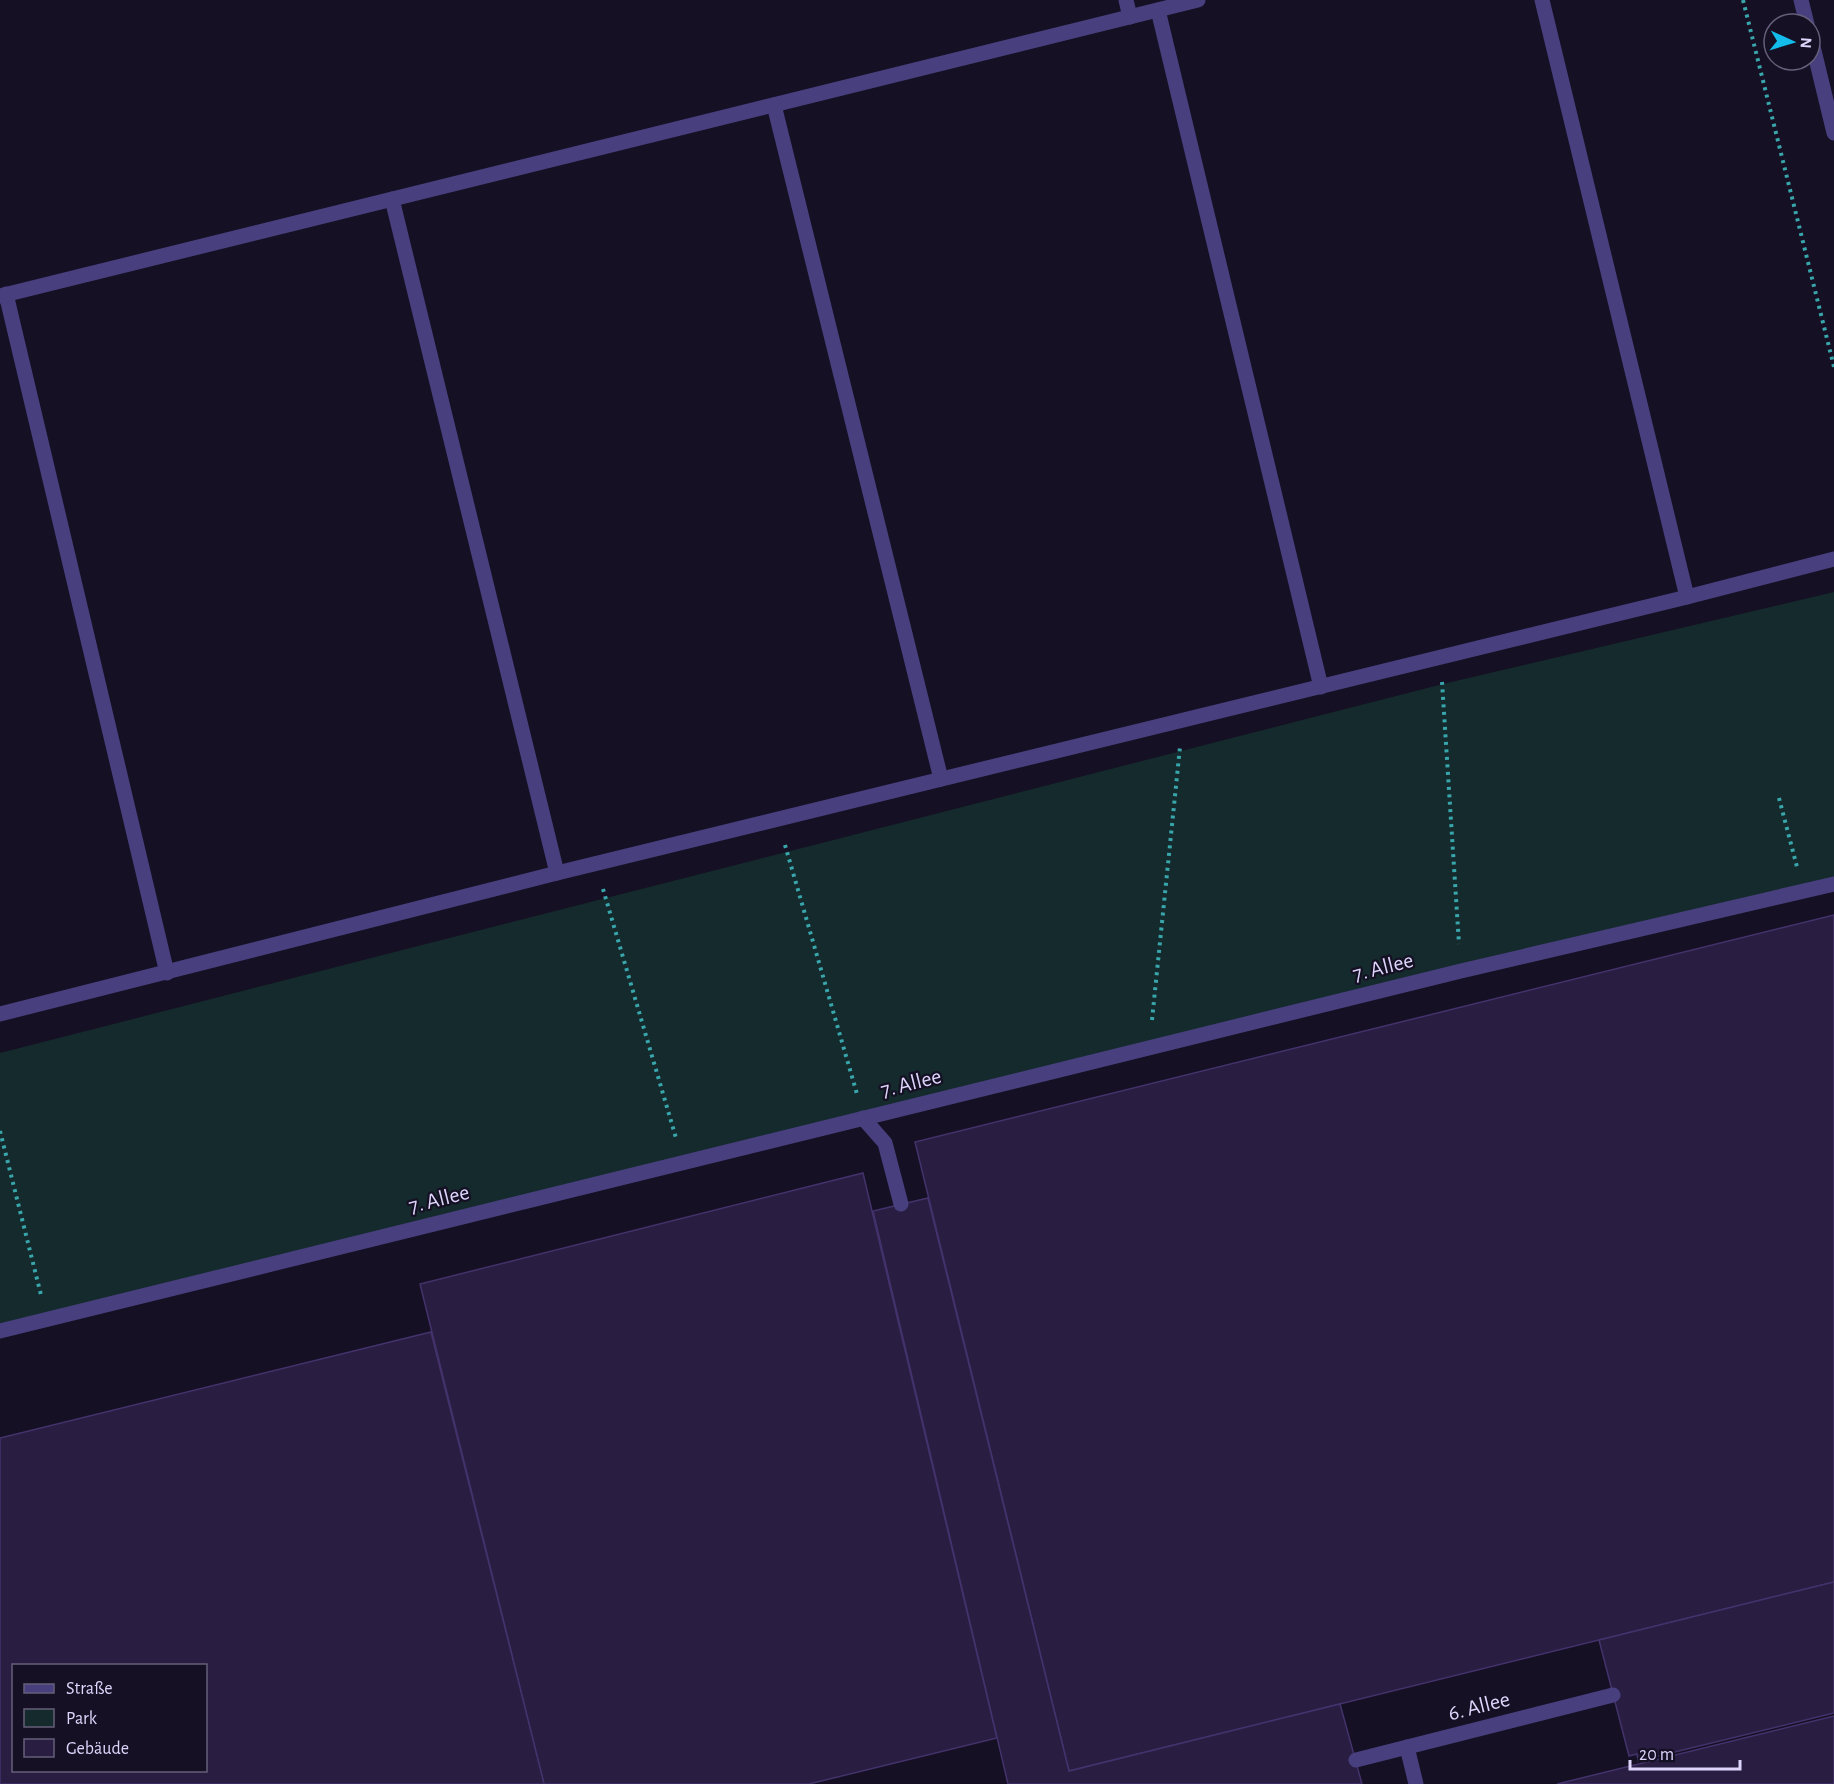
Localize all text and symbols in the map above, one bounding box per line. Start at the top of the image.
north arrow [1762,12,1822,72]
text: N [1798,37,1814,49]
street label: 7. Allee [1350,949,1416,985]
street label: 7. Allee [878,1065,944,1101]
street label: 7. Allee [406,1181,472,1217]
legend [12,1664,207,1772]
text: Straße [66,1680,112,1698]
street label: 6. Allee [1446,1688,1512,1724]
text: Park [66,1710,98,1728]
scale bar [1630,1733,1740,1771]
text: Gebäude [66,1740,129,1758]
text: 20 m [1639,1746,1674,1764]

